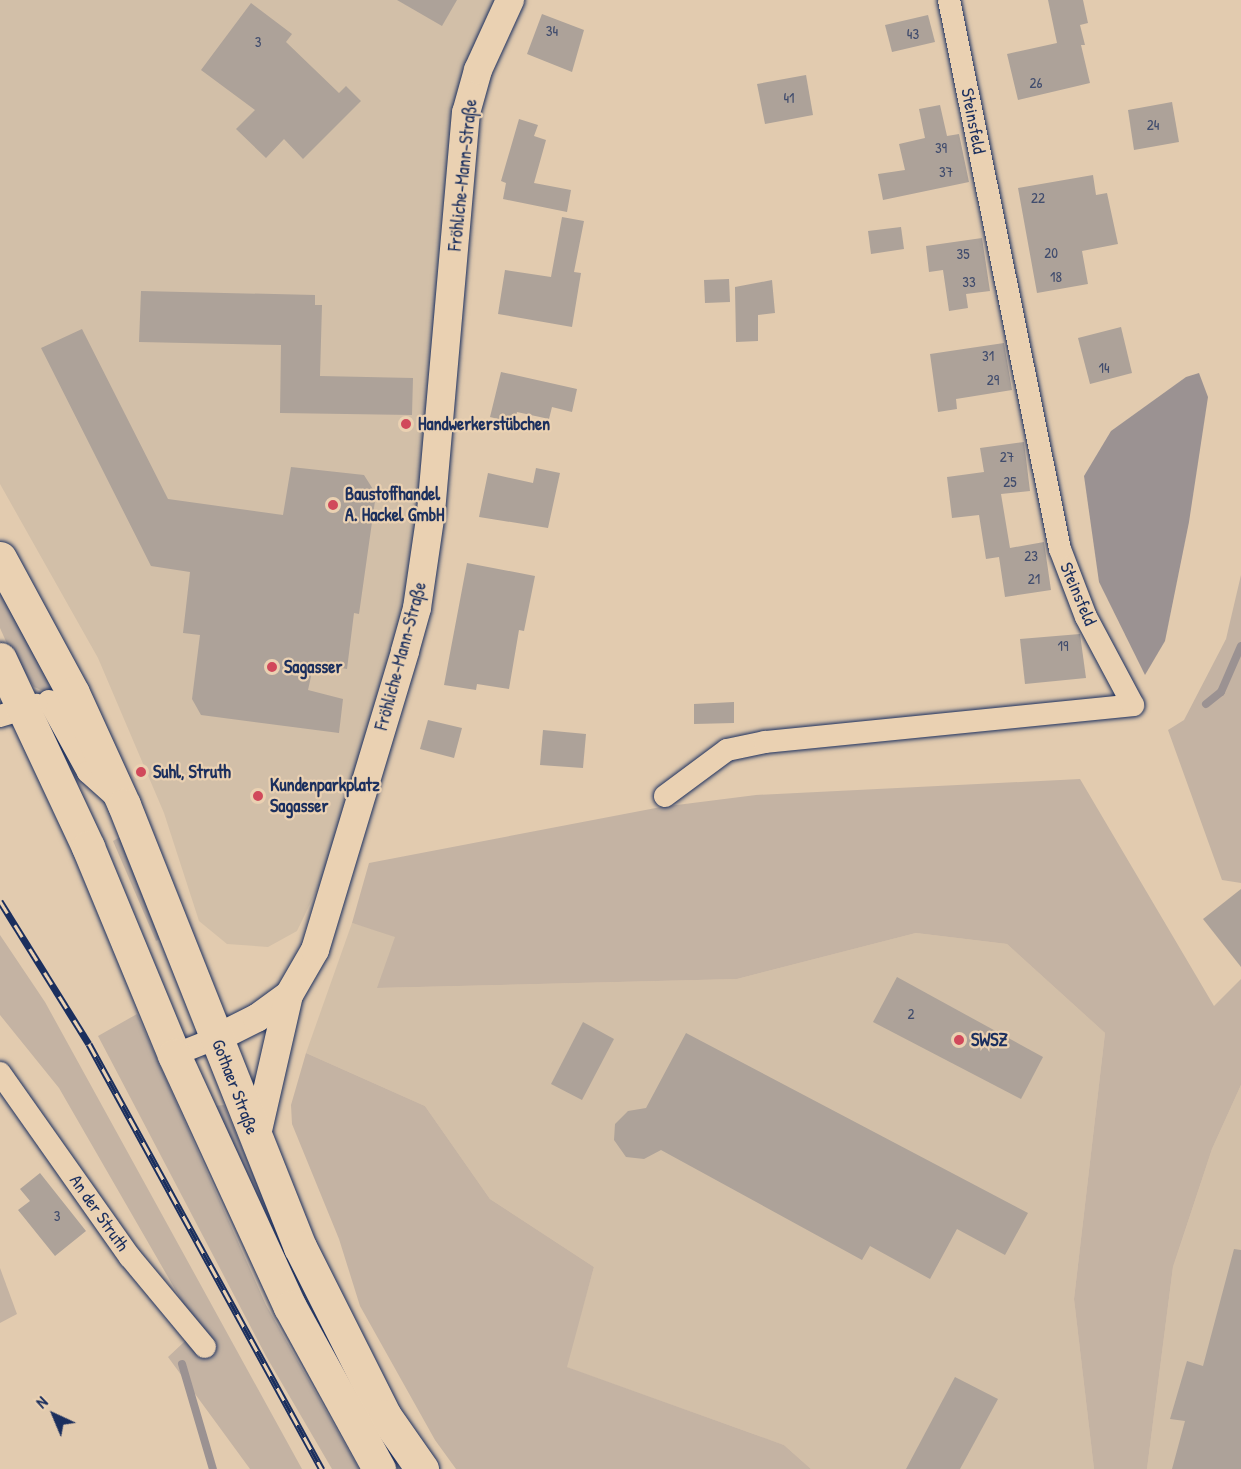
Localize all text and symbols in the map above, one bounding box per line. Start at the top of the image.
house number: 34 [546,22,558,40]
house number: 43 [907,25,919,43]
house number: 3 [255,33,261,51]
house number: 26 [1029,74,1043,92]
street label: Steinsfeld [956,86,990,156]
house number: 41 [783,89,795,107]
street label: Fröhliche-Mann-Straße [444,98,482,252]
house number: 24 [1147,116,1159,134]
house number: 39 [935,139,947,157]
house number: 37 [939,163,953,181]
house number: 22 [1031,189,1045,207]
house number: 20 [1044,244,1058,262]
house number: 35 [956,245,970,263]
house number: 18 [1050,268,1062,286]
house number: 33 [962,273,976,291]
house number: 31 [982,347,994,365]
house number: 14 [1098,359,1110,377]
house number: 29 [987,371,999,389]
place label: Handwerkerstübchen [418,413,550,435]
marker: Handwerkerstübchen [399,417,413,431]
house number: 27 [1000,448,1014,466]
house number: 25 [1003,473,1017,491]
place label: Baustoffhandel A. Hackel GmbH [345,484,445,526]
marker: Baustoffhandel A. Hackel GmbH [326,498,340,512]
house number: 23 [1024,547,1038,565]
street label: Steinsfeld [1055,559,1101,629]
house number: 21 [1028,570,1040,588]
street label: Fröhliche-Mann-Straße [371,579,431,733]
house number: 19 [1058,637,1068,655]
place label: Sagasser [284,656,342,678]
marker: Sagasser [265,660,279,674]
place label: Suhl, Struth [153,761,231,783]
marker: Suhl, Struth [134,765,148,779]
place label: Kundenparkplatz Sagasser [270,775,380,818]
marker: Kundenparkplatz Sagasser [251,789,265,803]
house number: 2 [907,1005,915,1023]
place label: SWSZ [971,1029,1008,1051]
marker: SWSZ [952,1033,966,1047]
street label: Gothaer Straße [207,1036,263,1138]
street label: An der Struth [65,1170,133,1256]
house number: 3 [54,1207,60,1225]
north arrow [24,1385,84,1445]
text: N [31,1391,52,1413]

